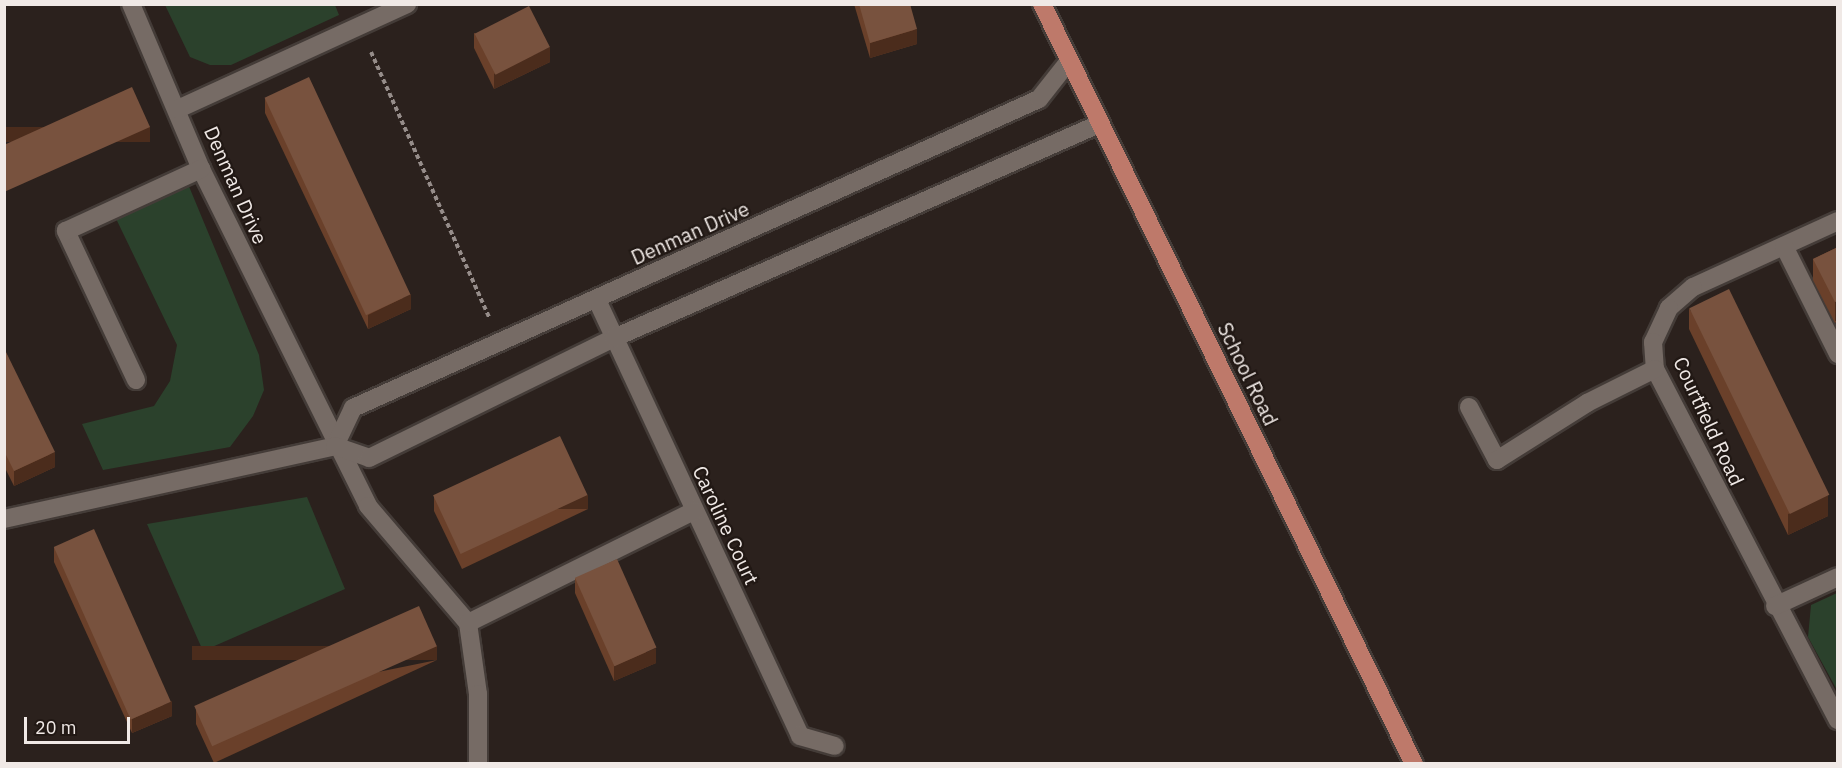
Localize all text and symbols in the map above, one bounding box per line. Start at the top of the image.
street label: Denman Drive [199,122,273,248]
street label: Denman Drive [627,196,753,270]
street label: School Road [1213,319,1283,429]
street label: Courtfield Road [1669,353,1749,489]
street label: Caroline Court [688,462,764,588]
scale bar [27,705,134,743]
text: 20 m [35,716,77,739]

